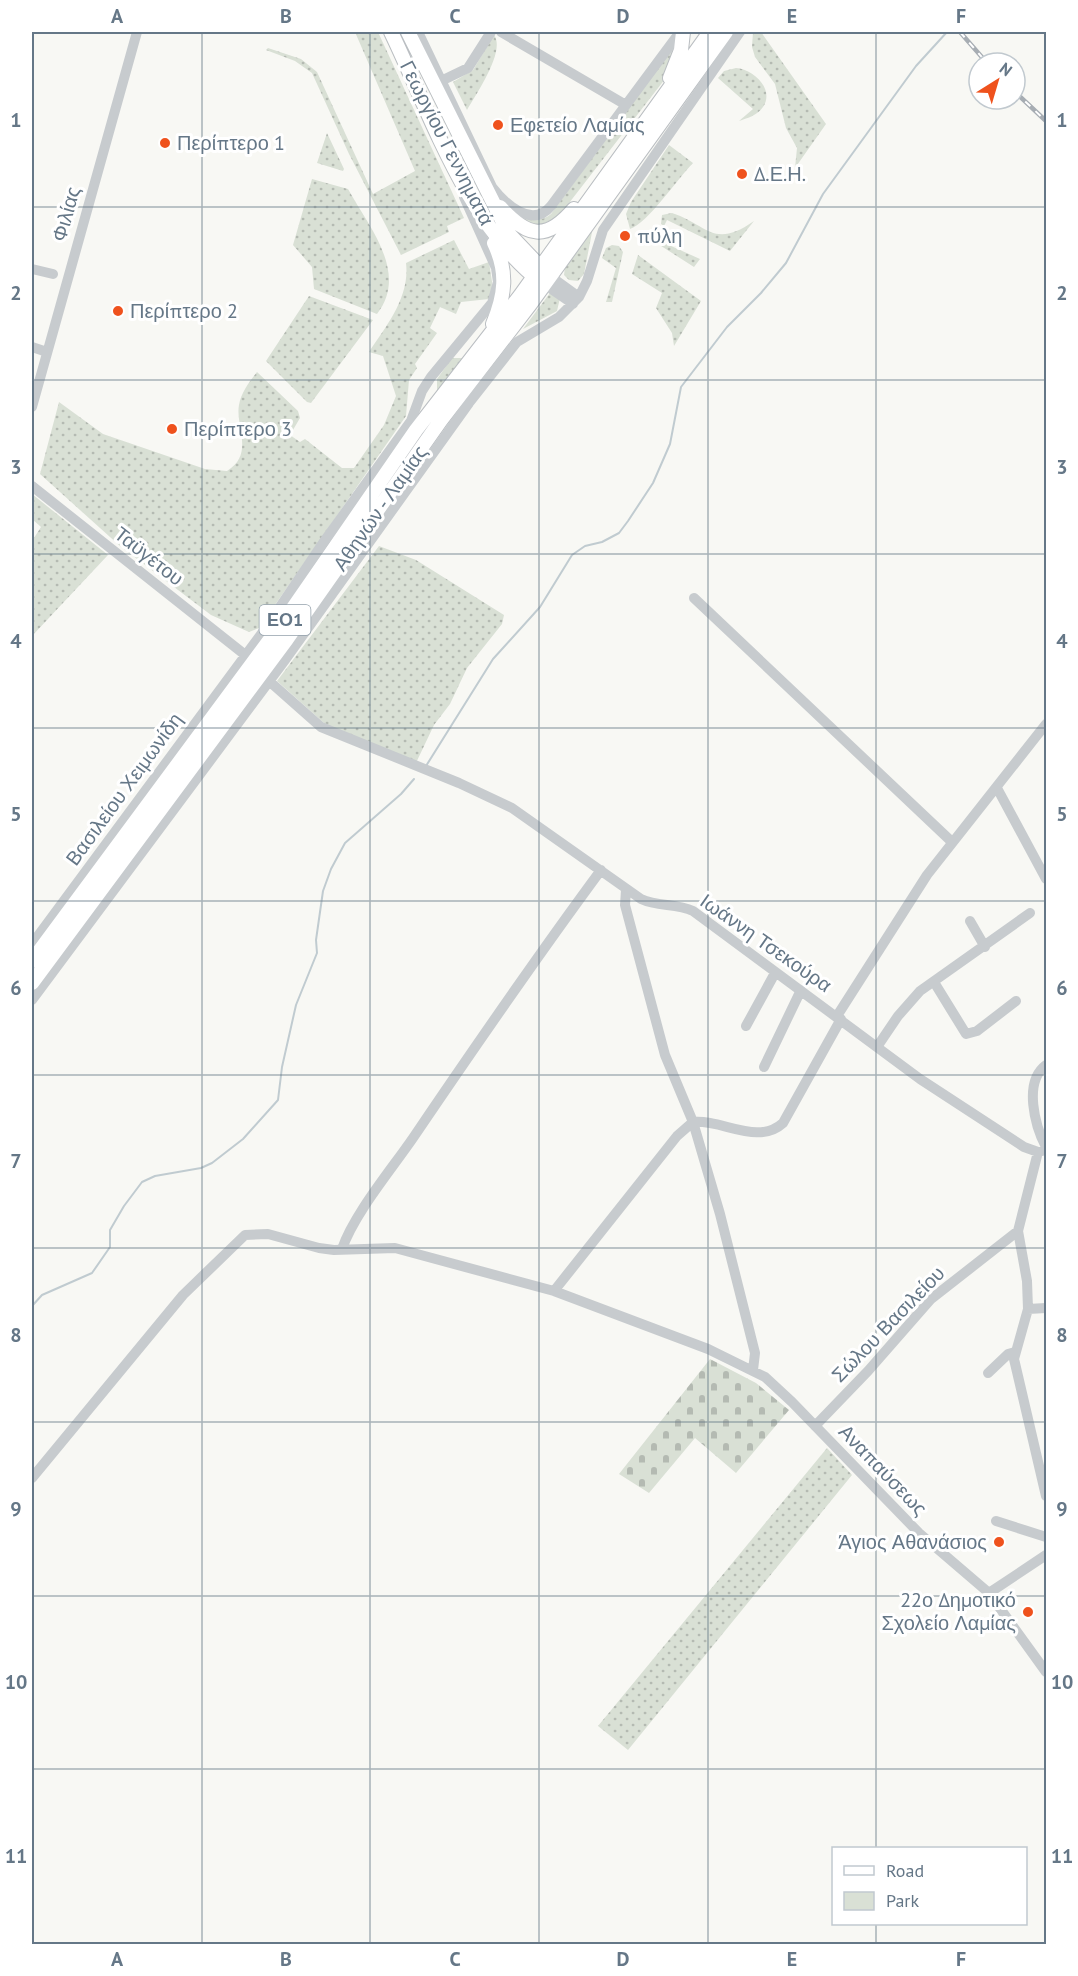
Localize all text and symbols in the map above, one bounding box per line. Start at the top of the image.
text: A [111,3,124,29]
text: B [280,3,292,29]
text: C [449,3,461,29]
text: D [617,3,630,29]
text: E [787,3,797,29]
text: F [956,3,966,29]
north arrow [967,51,1027,111]
street label: Γεωργίου Γεννηματά [394,56,500,230]
text: N [996,58,1016,80]
text: 1 [10,107,22,133]
text: 1 [1056,107,1068,133]
place label: Εφετείο Λαμίας [510,112,645,138]
marker: Εφετείο Λαμίας [491,118,505,132]
place label: Περίπτερο 1 [177,130,285,156]
marker: Περίπτερο 1 [158,136,172,150]
place label: Δ.Ε.Η. [754,161,806,187]
marker: Δ.Ε.Η. [735,167,749,181]
street label: Φιλίας [46,183,86,245]
place label: πύλη [637,223,682,249]
marker: πύλη [618,229,632,243]
text: 2 [10,280,22,306]
text: 2 [1056,280,1068,306]
place label: Περίπτερο 2 [130,298,238,324]
marker: Περίπτερο 2 [111,304,125,318]
place label: Περίπτερο 3 [184,416,292,442]
marker: Περίπτερο 3 [165,422,179,436]
street label: Αθηνών - Λαμίας [327,440,433,576]
text: 3 [10,454,22,480]
text: 3 [1056,454,1068,480]
street label: Ταϋγέτου [109,521,189,591]
road number: ΕΟ1 [260,605,310,635]
text: 4 [10,628,22,654]
text: 4 [1056,628,1068,654]
street label: Βασιλείου Χειμωνίδη [60,708,188,870]
text: 5 [10,801,22,827]
text: 5 [1056,801,1068,827]
street label: Ιωάννη Τσεκούρα [695,888,837,998]
text: 6 [10,975,22,1001]
text: 6 [1056,975,1068,1001]
text: 7 [10,1148,22,1174]
text: 7 [1056,1148,1068,1174]
street label: Σώλου Βασιλείου [826,1260,950,1388]
text: 8 [10,1322,22,1348]
text: 8 [1056,1322,1068,1348]
street label: Αναπαύσεως [833,1419,933,1521]
text: 9 [10,1496,22,1522]
text: 9 [1056,1496,1068,1522]
place label: Άγιος Αθανάσιος [838,1529,987,1555]
marker: Άγιος Αθανάσιος [992,1535,1006,1549]
place label: 22ο Δημοτικό Σχολείο Λαμίας [882,1587,1016,1636]
marker: 22ο Δημοτικό Σχολείο Λαμίας [1021,1605,1035,1619]
text: 10 [5,1669,27,1695]
text: 10 [1051,1669,1073,1695]
text: 11 [5,1843,27,1869]
text: 11 [1051,1843,1073,1869]
legend [832,1847,1027,1925]
text: Road [886,1859,924,1882]
text: Park [886,1889,919,1912]
text: A [111,1946,124,1972]
text: B [280,1946,292,1972]
text: C [449,1946,461,1972]
text: D [617,1946,630,1972]
text: E [787,1946,797,1972]
text: F [956,1946,966,1972]

